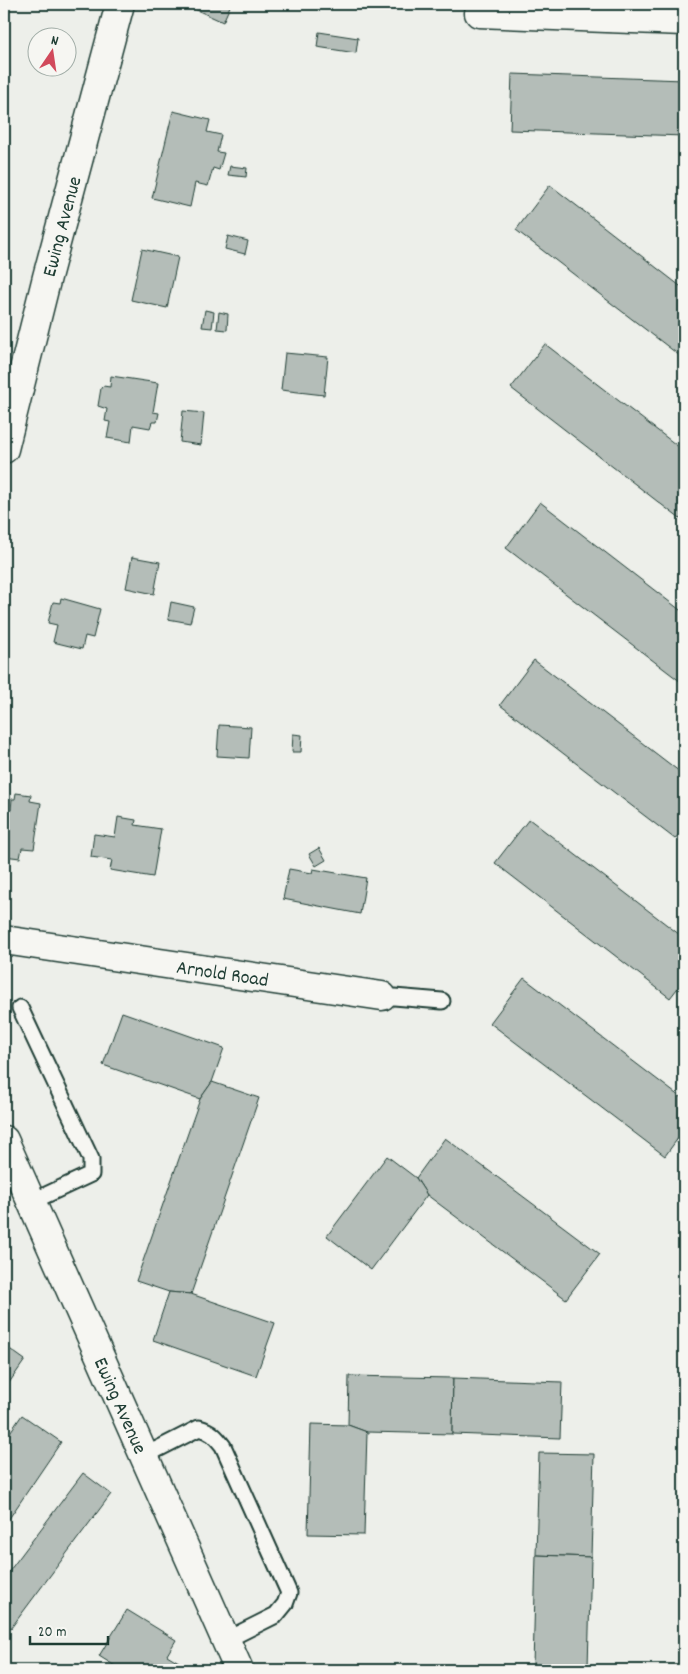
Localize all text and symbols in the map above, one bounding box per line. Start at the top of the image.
north arrow [28,28,78,78]
text: N [49,31,60,52]
street label: Ewing Avenue [37,173,90,280]
street label: Arnold Road [174,955,270,996]
street label: Ewing Avenue [85,1354,153,1459]
scale bar [30,1614,108,1646]
text: 20 m [38,1622,66,1644]

